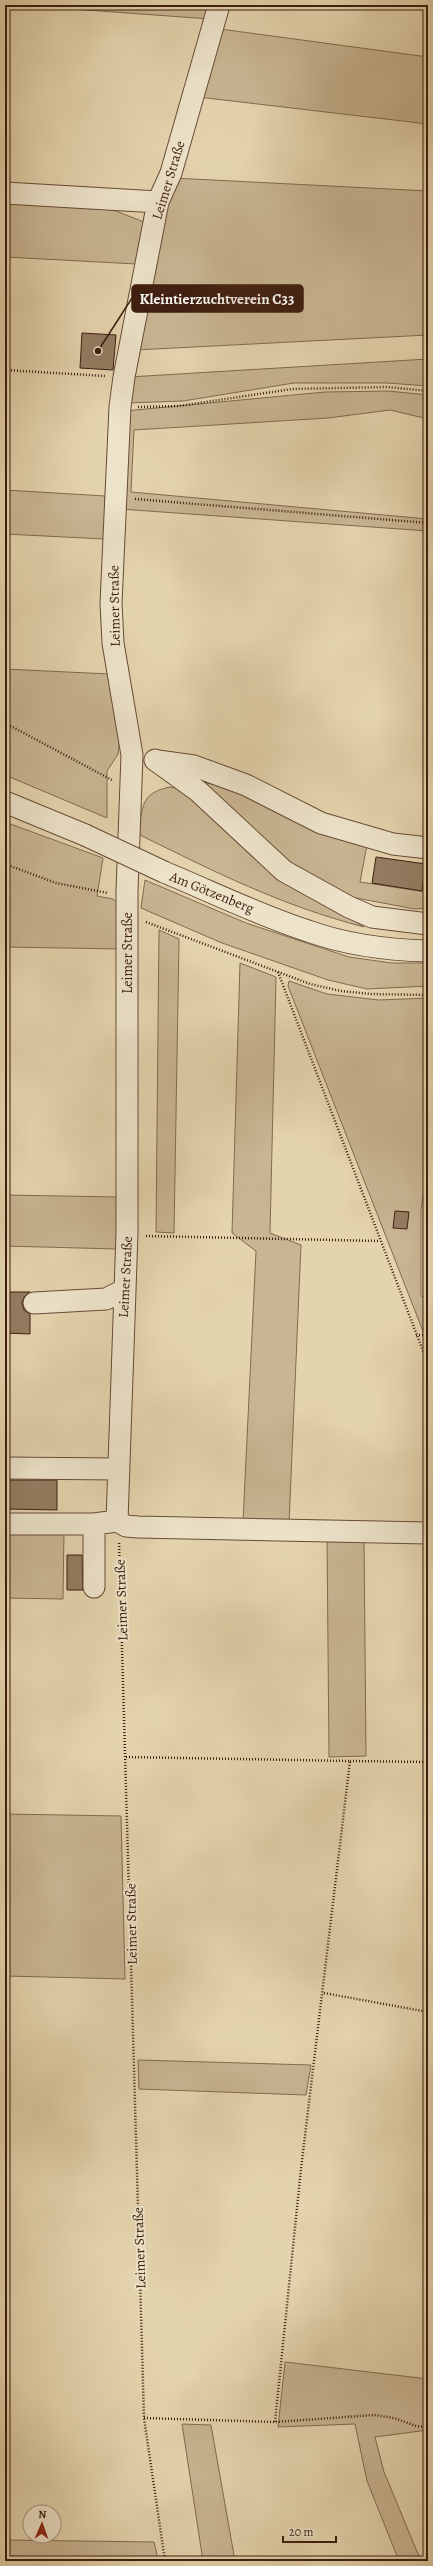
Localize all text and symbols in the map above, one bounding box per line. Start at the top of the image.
street label: Leimer Straße [147,138,190,222]
callout: Kleintierzuchtverein C33 [132,285,303,312]
text: Kleintierzuchtverein C33 [140,289,294,309]
street label: Leimer Straße [104,565,125,647]
street label: Am Götzenberg [166,867,257,918]
street label: Leimer Straße [118,912,137,994]
street label: Leimer Straße [114,1236,137,1318]
street label: Leimer Straße [111,1559,132,1641]
street label: Leimer Straße [121,1883,142,1965]
street label: Leimer Straße [129,2207,150,2289]
north arrow [22,2504,62,2544]
text: N [38,2507,47,2522]
scale bar [283,2518,336,2544]
text: 20 m [289,2524,313,2540]

